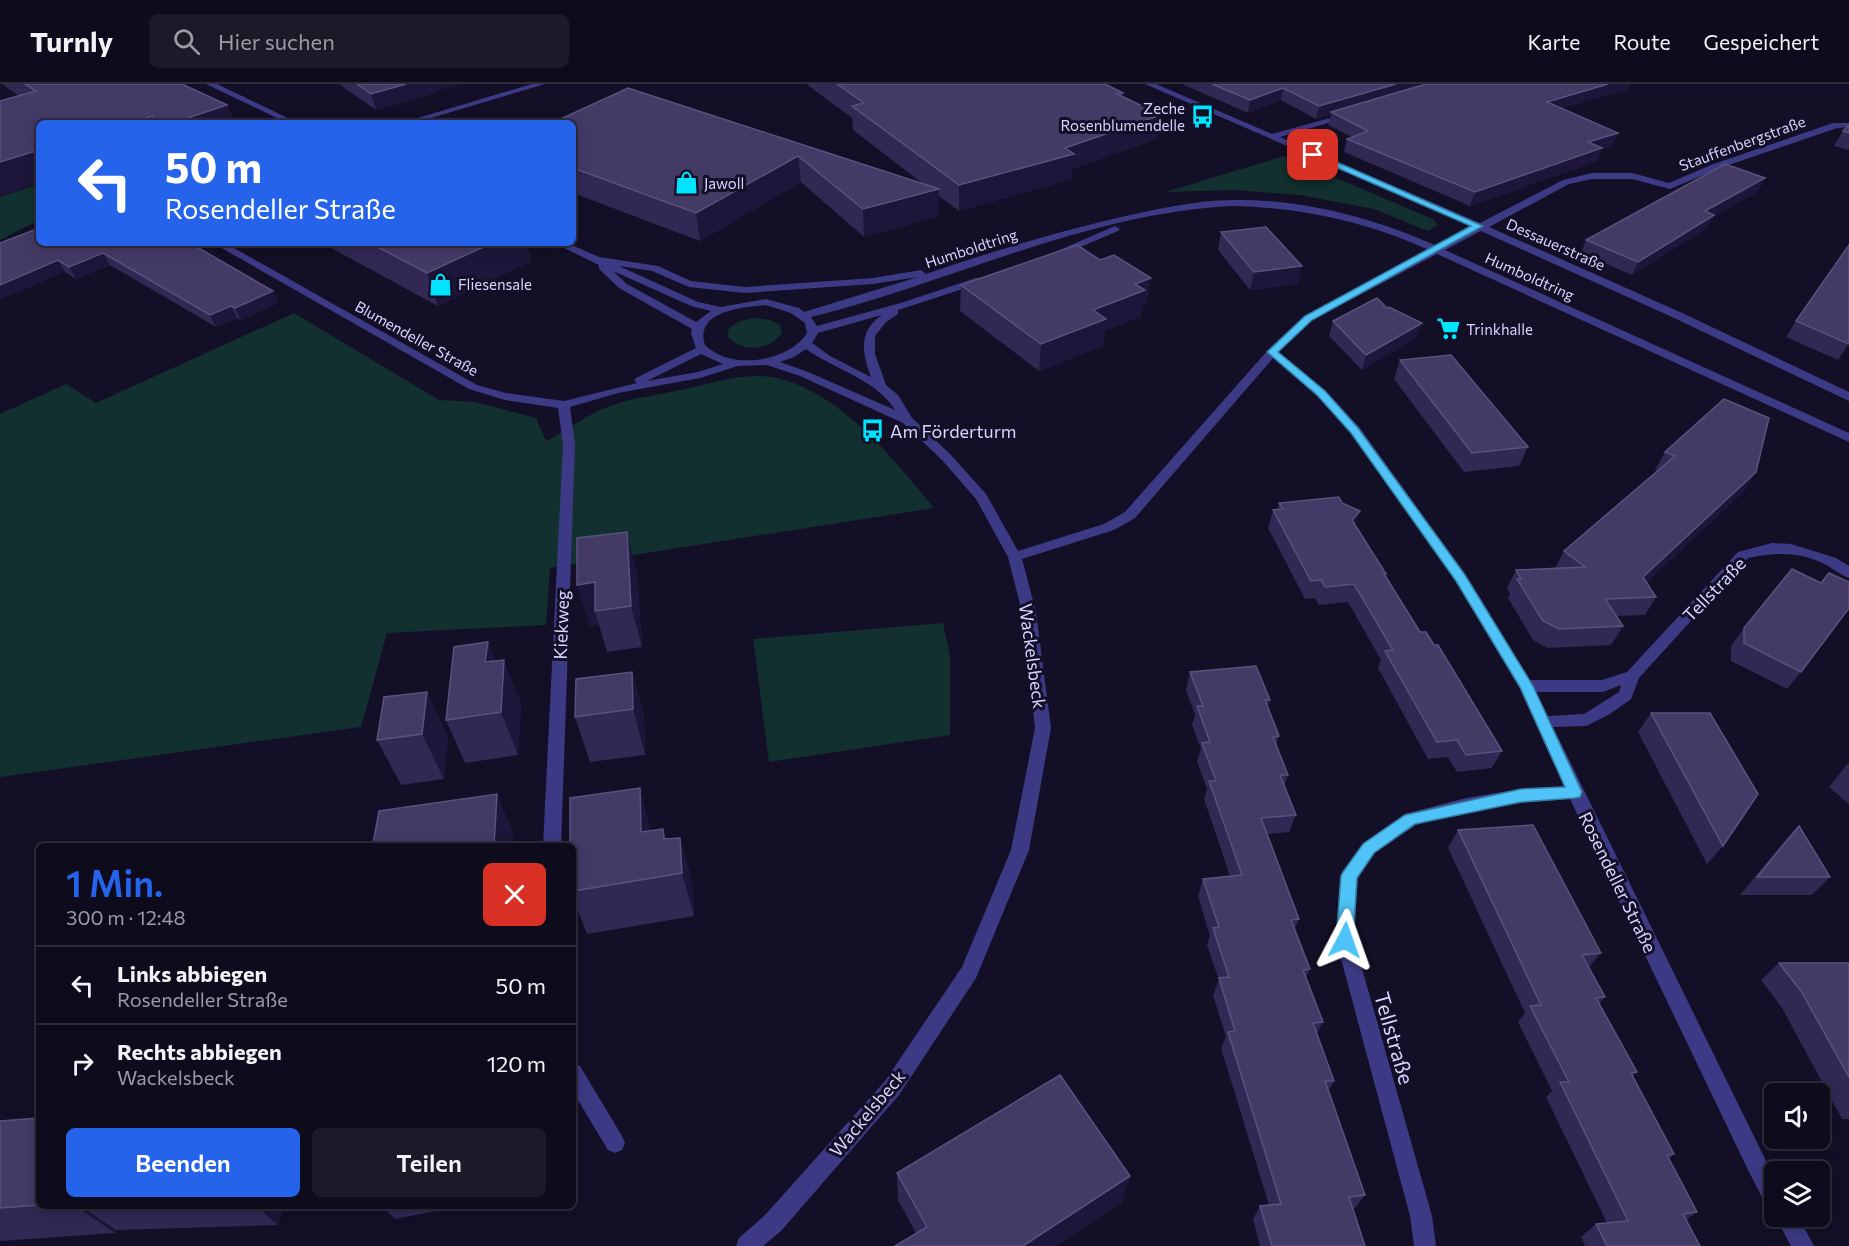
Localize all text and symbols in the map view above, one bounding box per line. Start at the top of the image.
search box [149,14,569,68]
text: Turnly [30,24,113,58]
icon: search [170,25,203,58]
text: Hier suchen [218,28,335,55]
text: Karte [1527,29,1580,54]
text: Route [1613,29,1671,54]
text: Gespeichert [1704,29,1819,54]
place label: Zeche Rosenblumendelle [1061,99,1185,134]
bus stop icon: Zeche Rosenblumendelle [1190,104,1216,130]
street label: Stauffenbergstraße [1676,112,1808,174]
pin [1287,129,1338,180]
icon: arrive [1296,138,1329,171]
text: 50 m [165,140,262,192]
icon: left [66,144,144,222]
shop icon: Jawoll [673,170,699,196]
place label: Jawoll [704,174,744,192]
text: Rosendeller Straße [165,192,396,225]
street label: Dessauerstraße [1504,214,1608,274]
street label: Humboldtring [923,225,1019,271]
street label: Humboldtring [1483,248,1577,304]
shop icon: Fliesensale [427,271,453,297]
place label: Fliesensale [458,275,532,293]
street label: Blumendeller Straße [352,297,482,379]
supermarket icon: Trinkhalle [1435,316,1461,342]
place label: Trinkhalle [1466,320,1533,338]
bus stop icon: Am Förderturm [859,418,885,444]
place label: Am Förderturm [890,420,1017,442]
street label: Tellstraße [1678,552,1750,626]
street label: Kiekweg [549,590,573,660]
street label: Wackelsbeck [1015,602,1051,710]
street label: Rosendeller Straße [1574,808,1662,956]
text: 1 Min. [66,860,163,904]
button: close [483,863,546,926]
text: 300 m · 12:48 [66,905,186,929]
position arrow [1313,908,1377,972]
text: Links abbiegen [117,960,267,987]
icon: left [66,969,99,1002]
text: 50 m [496,972,546,999]
text: Rosendeller Straße [117,987,288,1011]
street label: Tellstraße [1370,989,1420,1087]
text: Rechts abbiegen [117,1038,282,1065]
icon: right [66,1047,99,1080]
text: 120 m [487,1050,546,1077]
text: Wackelsbeck [117,1065,235,1089]
street label: Wackelsbeck [824,1065,910,1161]
map controls [1764,1083,1830,1227]
button: sound [1764,1083,1830,1149]
button: Beenden [66,1128,300,1197]
button: Teilen [312,1128,546,1197]
button: layers [1764,1161,1830,1227]

